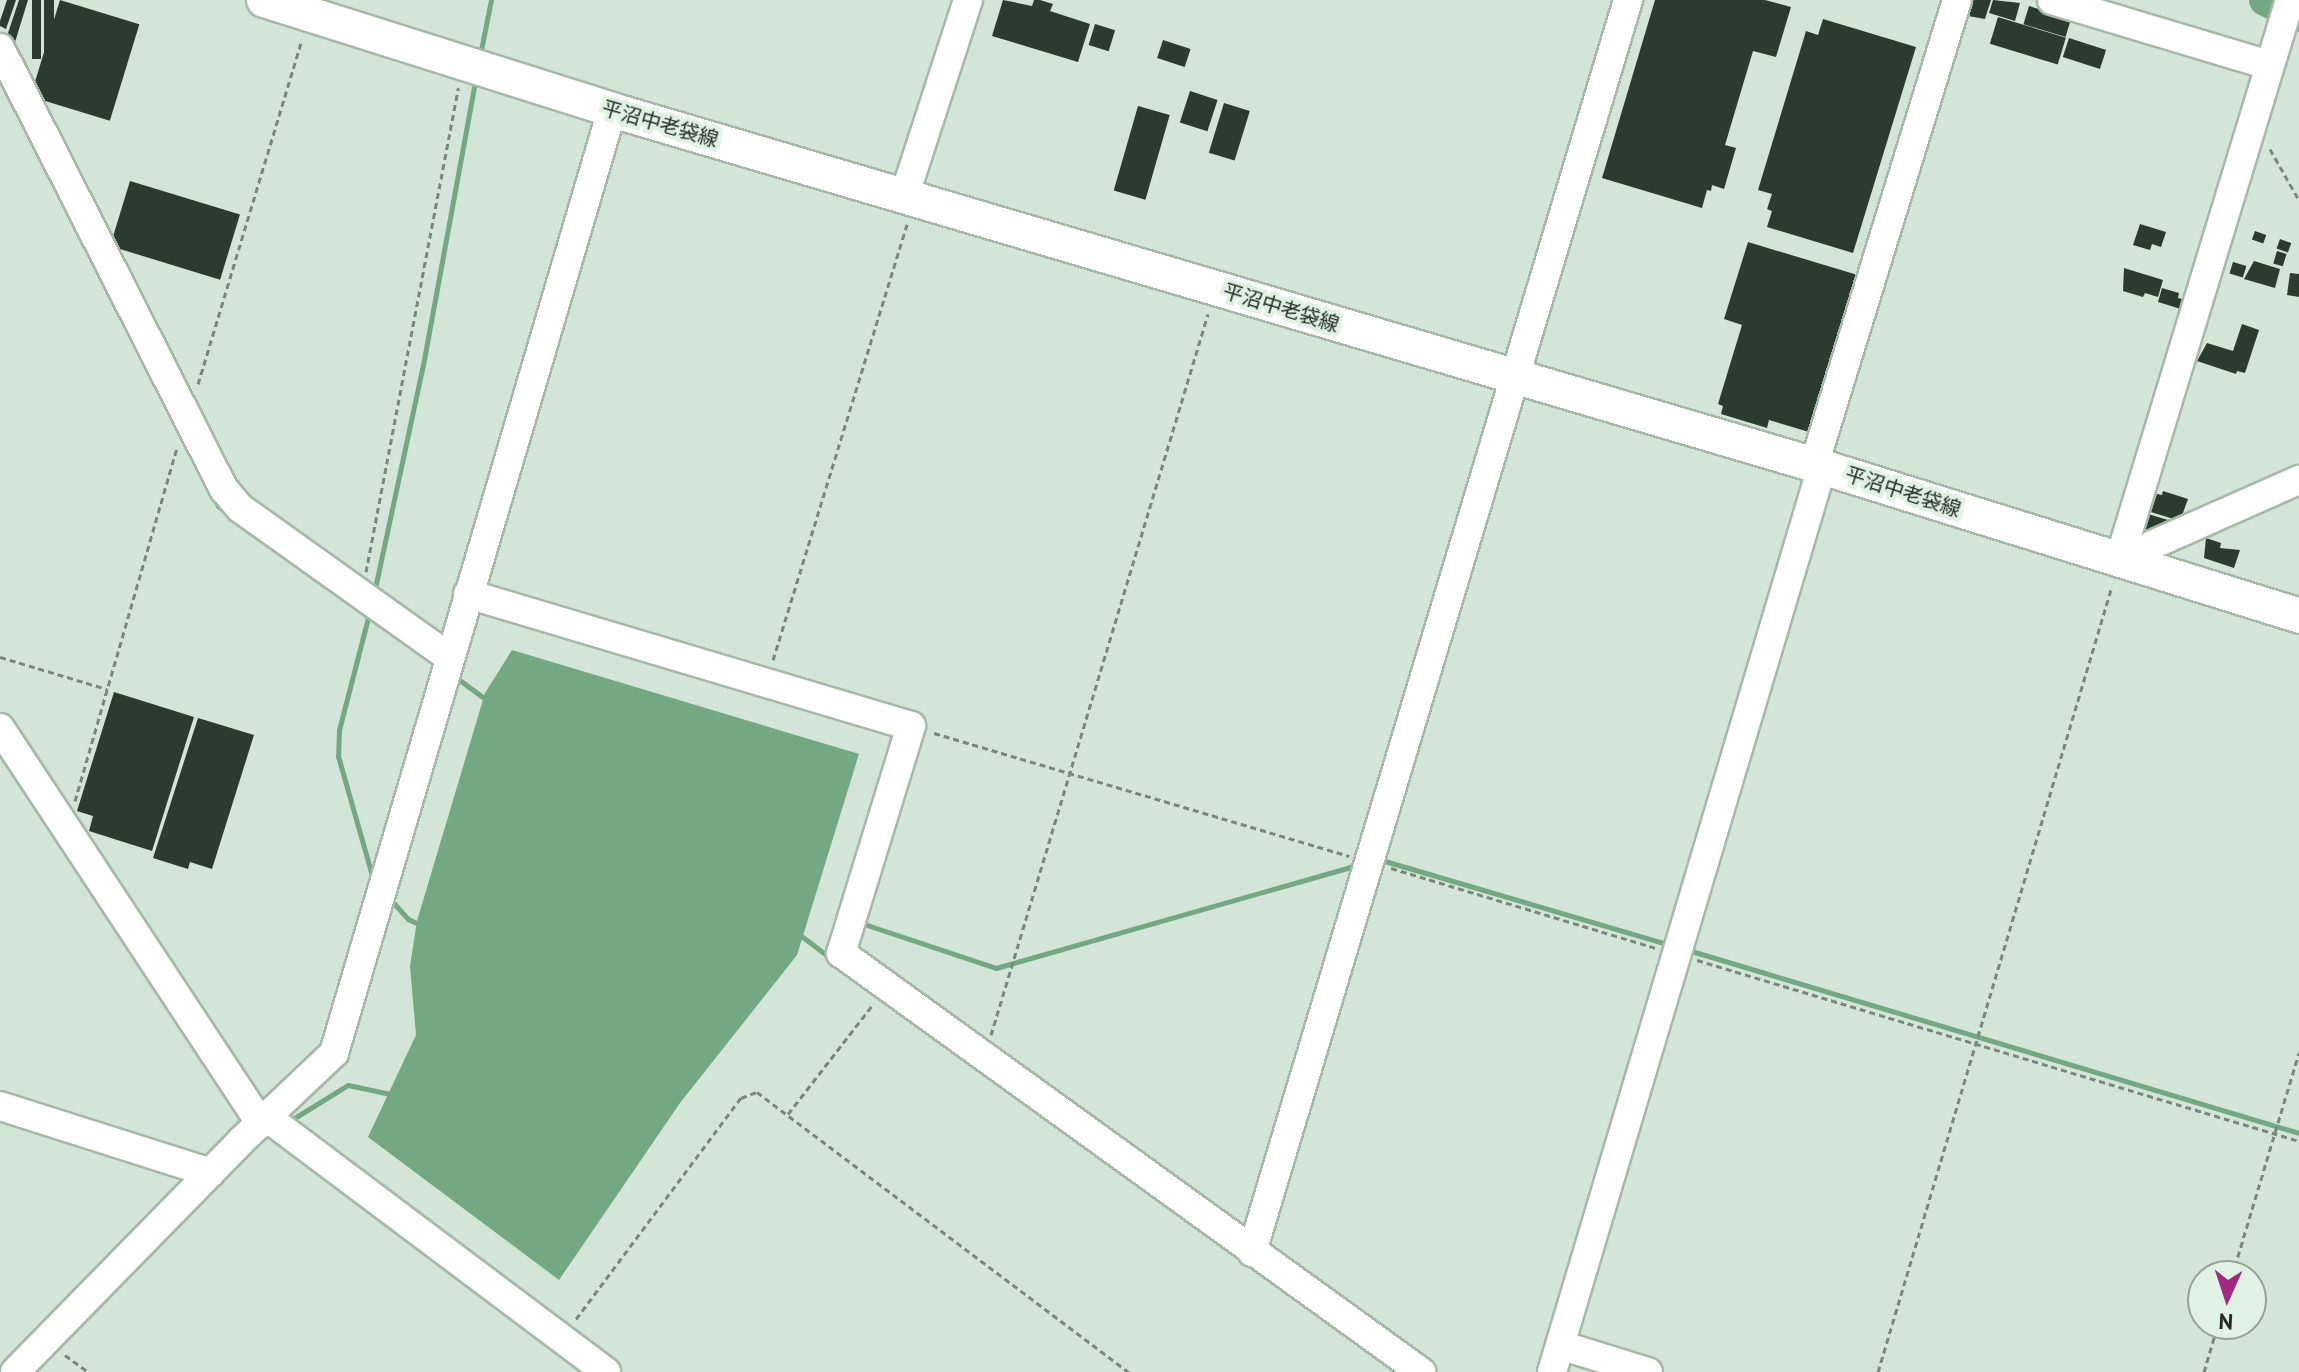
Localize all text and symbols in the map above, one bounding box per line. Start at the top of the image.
street label: 平沼中老袋線 [599,96,721,152]
street label: 平沼中老袋線 [1220,279,1342,337]
street label: 平沼中老袋線 [1842,462,1964,522]
north arrow [2187,1260,2267,1340]
text: N [2218,1308,2234,1336]

